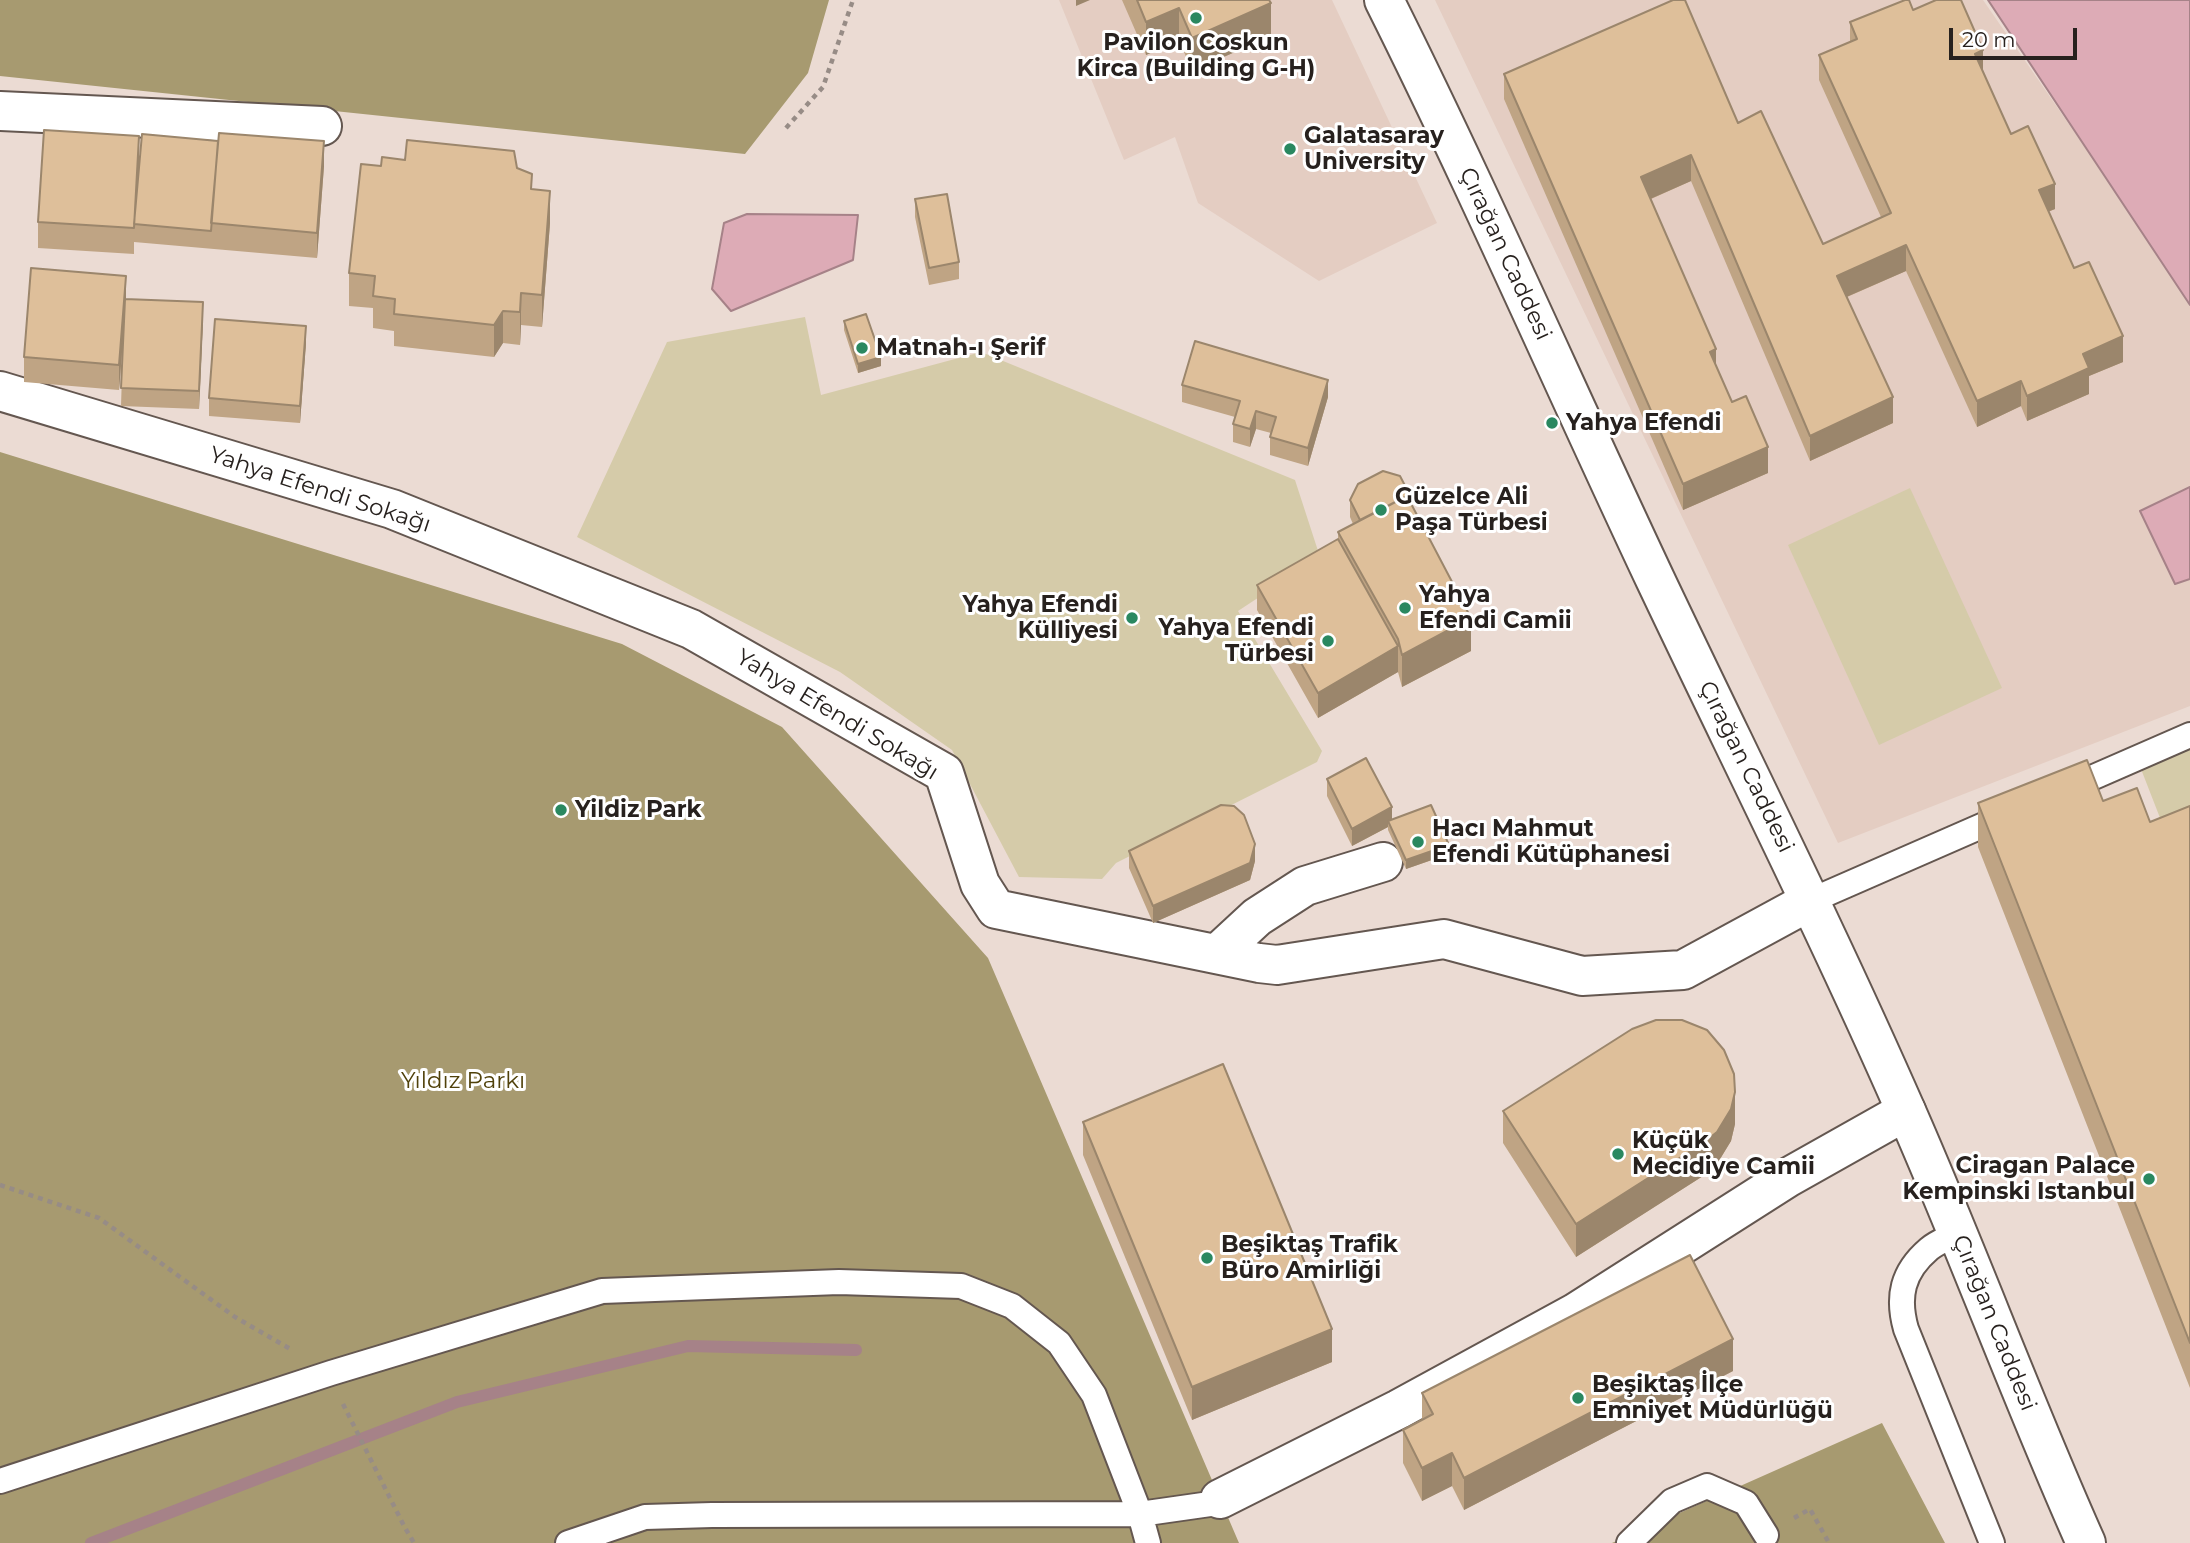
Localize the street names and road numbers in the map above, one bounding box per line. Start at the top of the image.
street label: Çırağan Caddesi [1453,163,1557,345]
street label: Yahya Efendi Sokağı [206,441,434,539]
street label: Yahya Efendi Sokağı [731,644,943,786]
street label: Çırağan Caddesi [1693,677,1799,857]
street label: Çırağan Caddesi [1946,1231,2042,1415]

